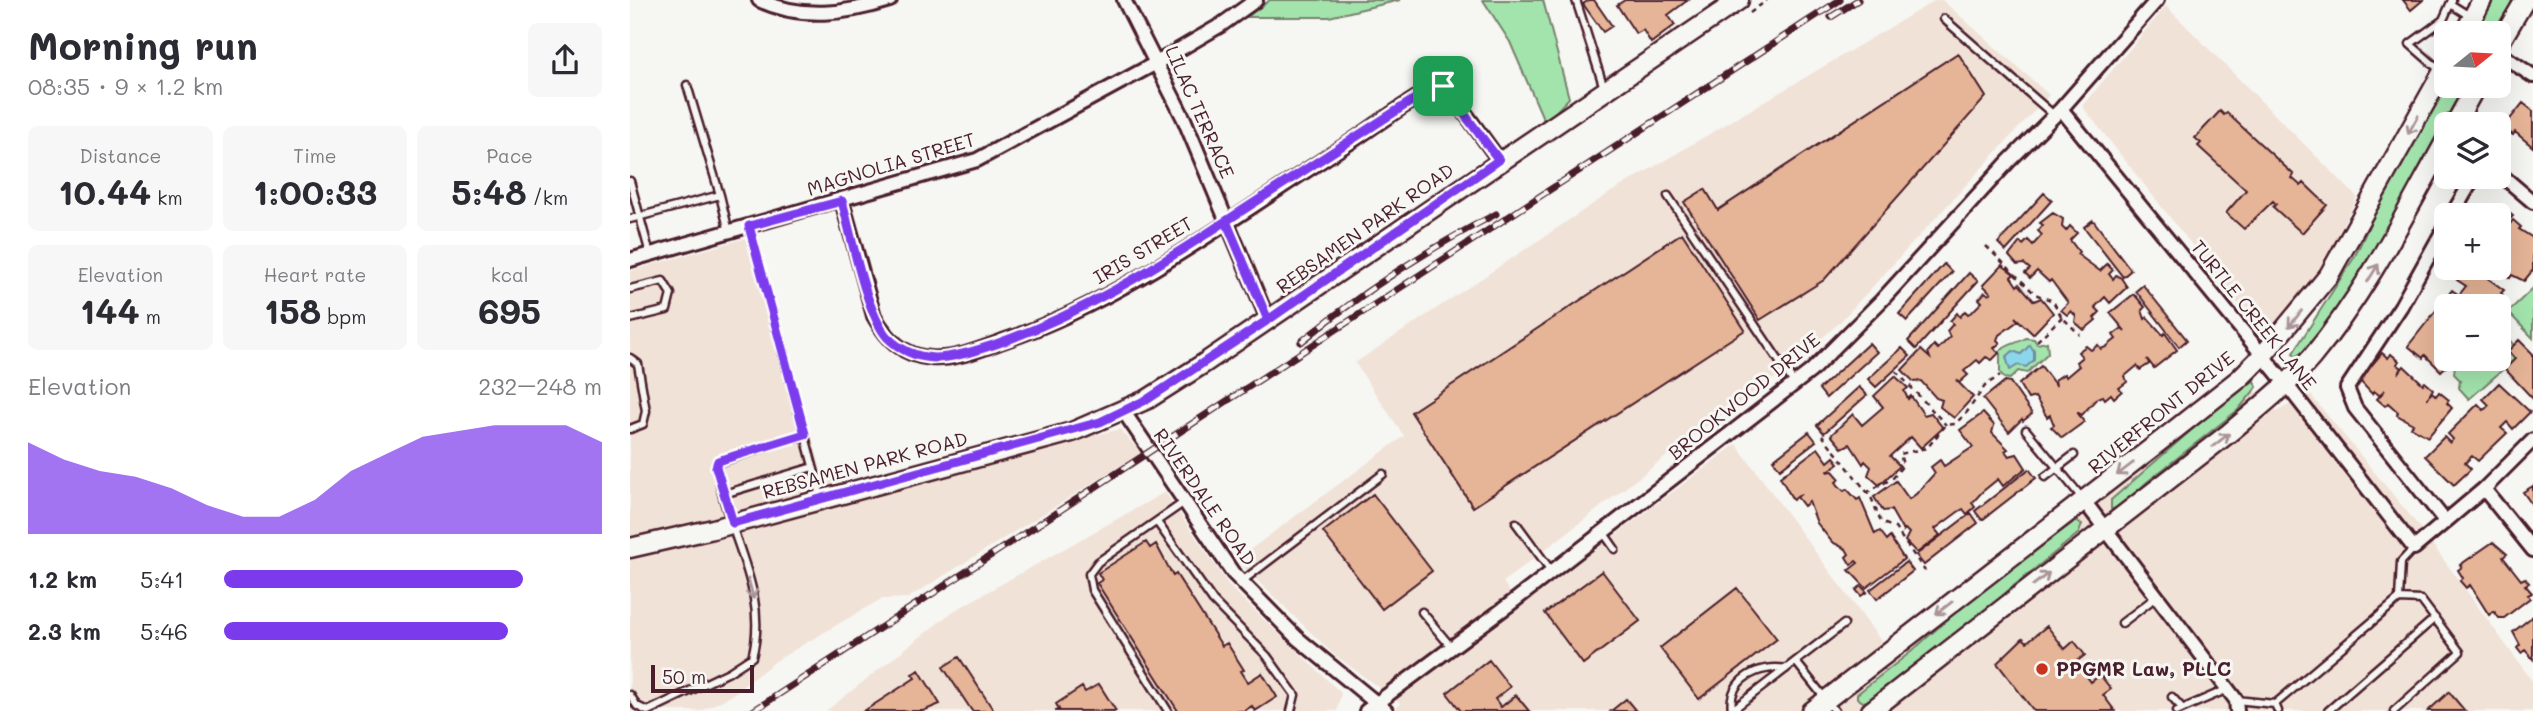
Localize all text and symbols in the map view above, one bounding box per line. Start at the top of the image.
text: Morning run [28,20,258,70]
north arrow [2434,21,2511,98]
map controls [2434,21,2511,371]
button: share [528,23,602,97]
street label: LILAC TERRACE [1160,42,1241,182]
pin [1413,56,1473,116]
icon: arrive [1424,67,1462,105]
text: 08:35 · 9 × 1.2 km [28,71,223,101]
button: layers [2434,112,2511,189]
one-way arrow [2406,115,2420,135]
street label: MAGNOLIA STREET [804,126,978,201]
text: Distance [79,143,161,168]
text: Time [293,143,337,168]
text: Pace [486,143,533,168]
street label: REBSAMEN PARK ROAD [1271,157,1458,298]
text: 10.44 [58,168,151,214]
text: 1:00:33 [253,168,377,214]
text: 5:48 [451,168,527,214]
text: km [151,185,183,210]
text: /km [527,185,568,210]
button: + [2434,203,2511,280]
street label: IRIS STREET [1089,210,1197,289]
street label: TURTLE CREEK LANE [2186,234,2323,395]
text: Elevation [78,262,163,287]
text: Heart rate [264,262,366,287]
text: kcal [491,262,529,287]
one-way arrow [2366,263,2380,283]
text: 144 [80,287,140,333]
text: 158 [264,287,321,333]
text: 695 [478,287,541,333]
button: − [2434,294,2511,371]
text: m [140,304,161,329]
text: bpm [321,304,366,329]
one-way arrow [2287,310,2303,328]
street label: BROOKWOOD DRIVE [1663,327,1825,465]
street label: RIVERFRONT DRIVE [2082,345,2239,478]
text: Elevation [28,371,131,401]
text: 232–248 m [478,371,602,401]
street label: RIVERDALE ROAD [1149,423,1262,570]
street label: REBSAMEN PARK ROAD [760,425,970,504]
one-way arrow [2211,432,2229,447]
one-way arrow [2116,462,2134,477]
text: 1.2 km [28,564,97,594]
text: 5:41 [140,564,184,594]
one-way arrow [2031,572,2049,587]
one-way arrow [746,577,759,599]
one-way arrow [1936,600,1954,615]
text: 2.3 km [28,616,101,646]
text: 5:46 [140,616,188,646]
place label: PPGMR Law, PLLC [2056,656,2231,681]
marker: PPGMR Law, PLLC [2034,661,2050,677]
scale bar [651,662,754,694]
text: 50 m [662,664,706,689]

